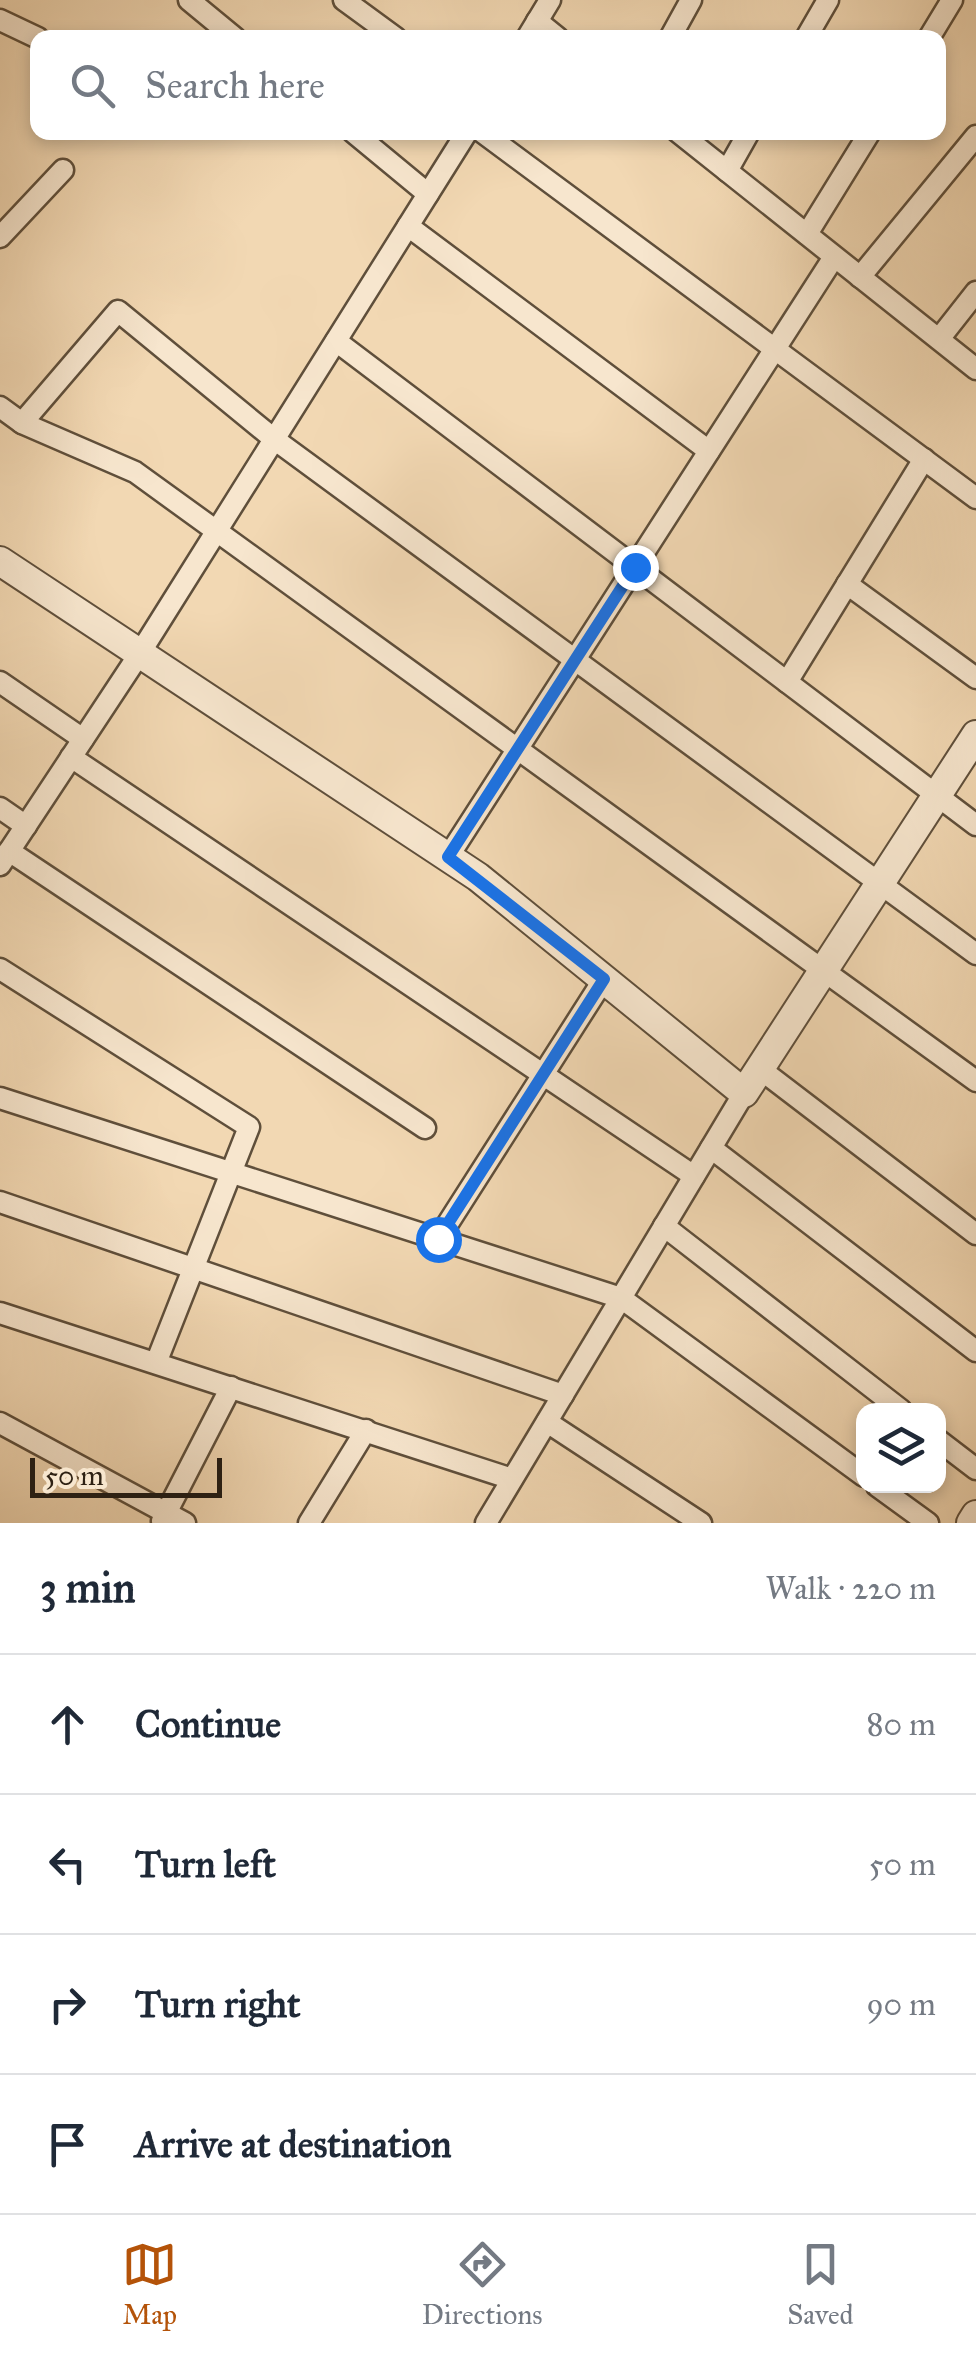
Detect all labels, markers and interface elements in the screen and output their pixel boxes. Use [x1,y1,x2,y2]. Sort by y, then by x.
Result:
search box [30,30,946,140]
icon: search [65,58,120,113]
text: Search here [145,62,325,108]
route end [613,545,659,591]
route start [416,1217,462,1263]
map controls [856,1403,946,1493]
button: layers [856,1403,946,1493]
scale bar [30,1453,222,1498]
text: 50 m [45,1458,104,1493]
text: 3 min [40,1562,135,1614]
text: Walk · 220 m [766,1569,936,1608]
icon: ahead [40,1697,95,1752]
text: Continue [135,1701,281,1747]
text: 80 m [867,1705,936,1744]
icon: left [40,1837,95,1892]
text: Turn left [135,1841,276,1887]
text: 50 m [869,1845,936,1884]
icon: right [40,1977,95,2032]
text: Turn right [135,1981,301,2027]
text: 90 m [866,1985,936,2024]
icon: arrive [40,2117,95,2172]
text: Arrive at destination [135,2121,452,2167]
tab: Map [122,2237,177,2332]
tab: Directions [422,2237,543,2332]
tab: Saved [787,2237,854,2332]

